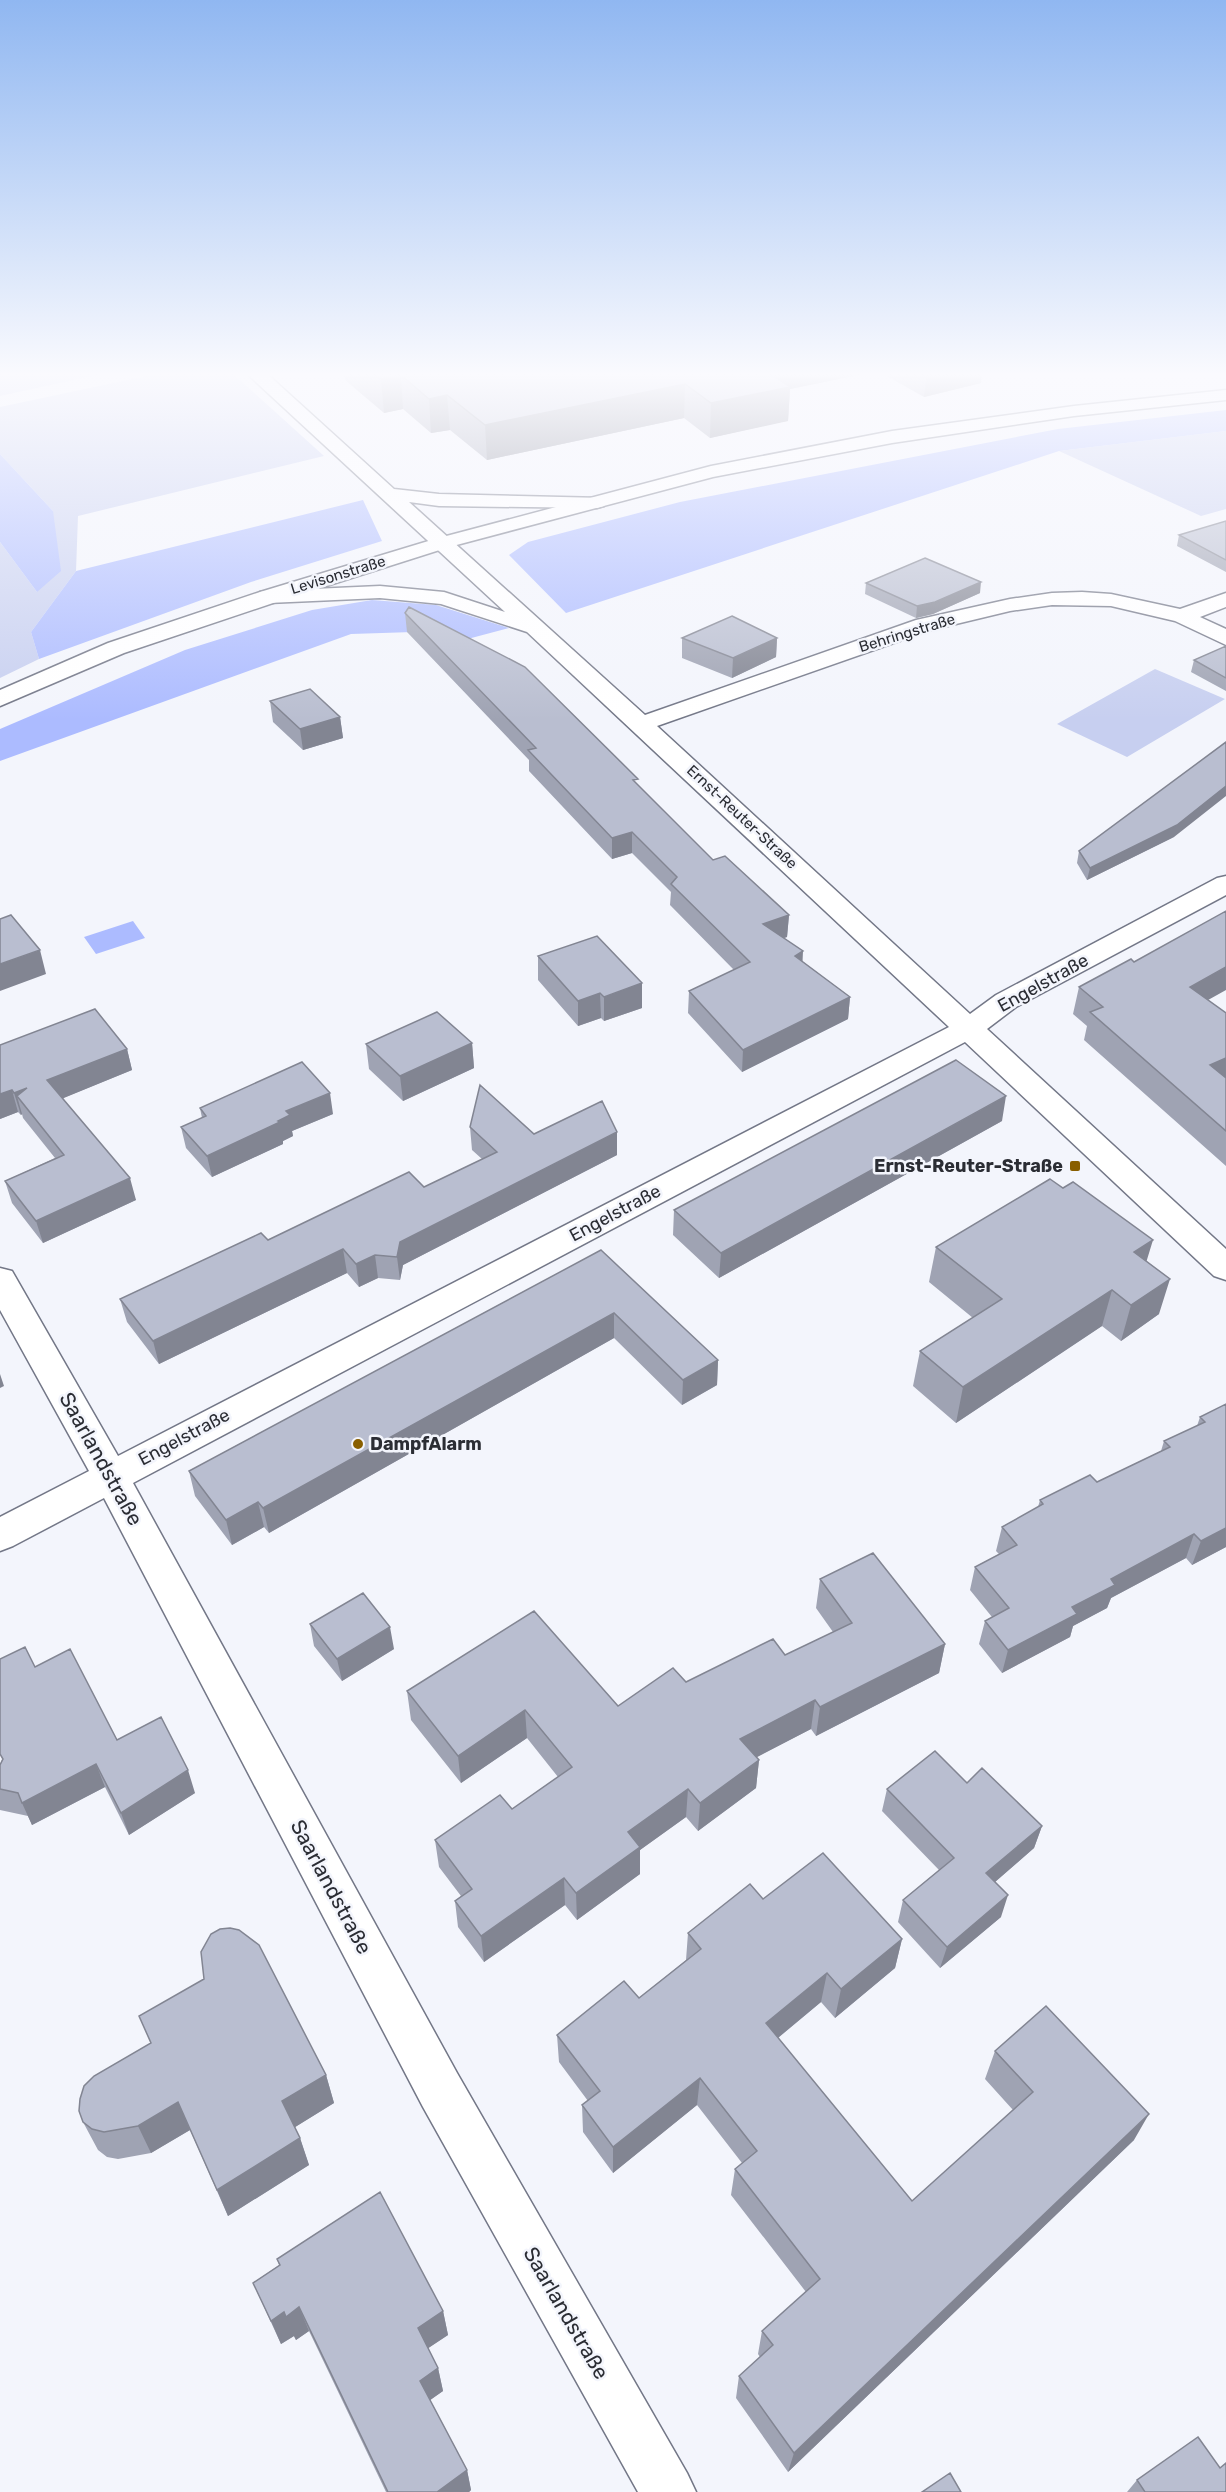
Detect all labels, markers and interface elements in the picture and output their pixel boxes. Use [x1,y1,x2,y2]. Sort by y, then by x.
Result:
street label: Levisonstraße [288,552,388,598]
street label: Behringstraße [857,610,957,656]
street label: Ernst-Reuter-Straße [683,761,801,873]
street label: Engelstraße [994,949,1092,1017]
place label: Ernst-Reuter-Straße [874,1155,1063,1177]
marker: Ernst-Reuter-Straße [1068,1159,1082,1173]
street label: Engelstraße [565,1180,665,1246]
street label: Saarlandstraße [54,1388,148,1530]
street label: Engelstraße [134,1404,234,1470]
place label: DampfAlarm [370,1433,482,1455]
marker: DampfAlarm [351,1437,365,1451]
street label: Saarlandstraße [286,1815,377,1958]
street label: Saarlandstraße [518,2242,614,2383]

